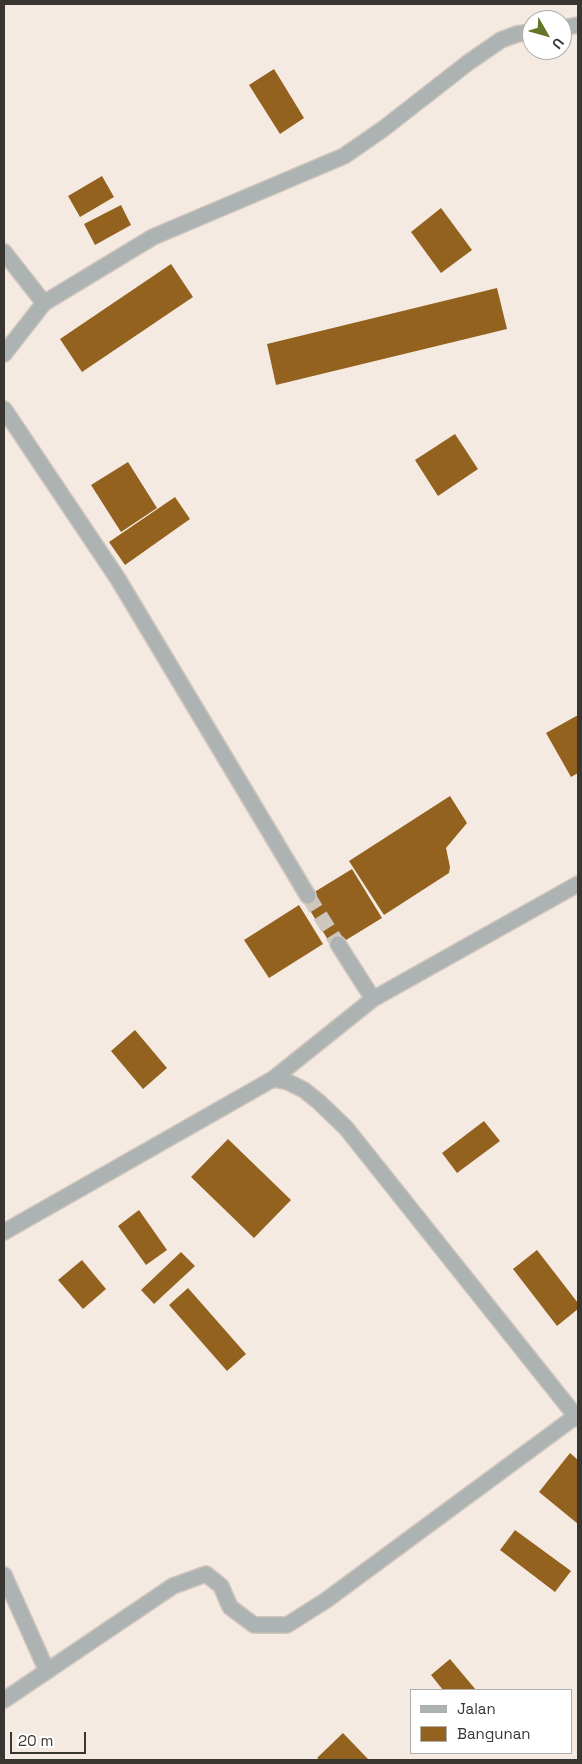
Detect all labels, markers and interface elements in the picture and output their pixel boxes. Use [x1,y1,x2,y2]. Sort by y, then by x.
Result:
north arrow [522,10,572,60]
text: U [548,34,568,53]
legend [410,1689,572,1754]
text: Jalan [457,1699,496,1718]
scale bar [12,1722,89,1754]
text: Bangunan [457,1724,531,1743]
text: 20 m [18,1731,53,1750]

